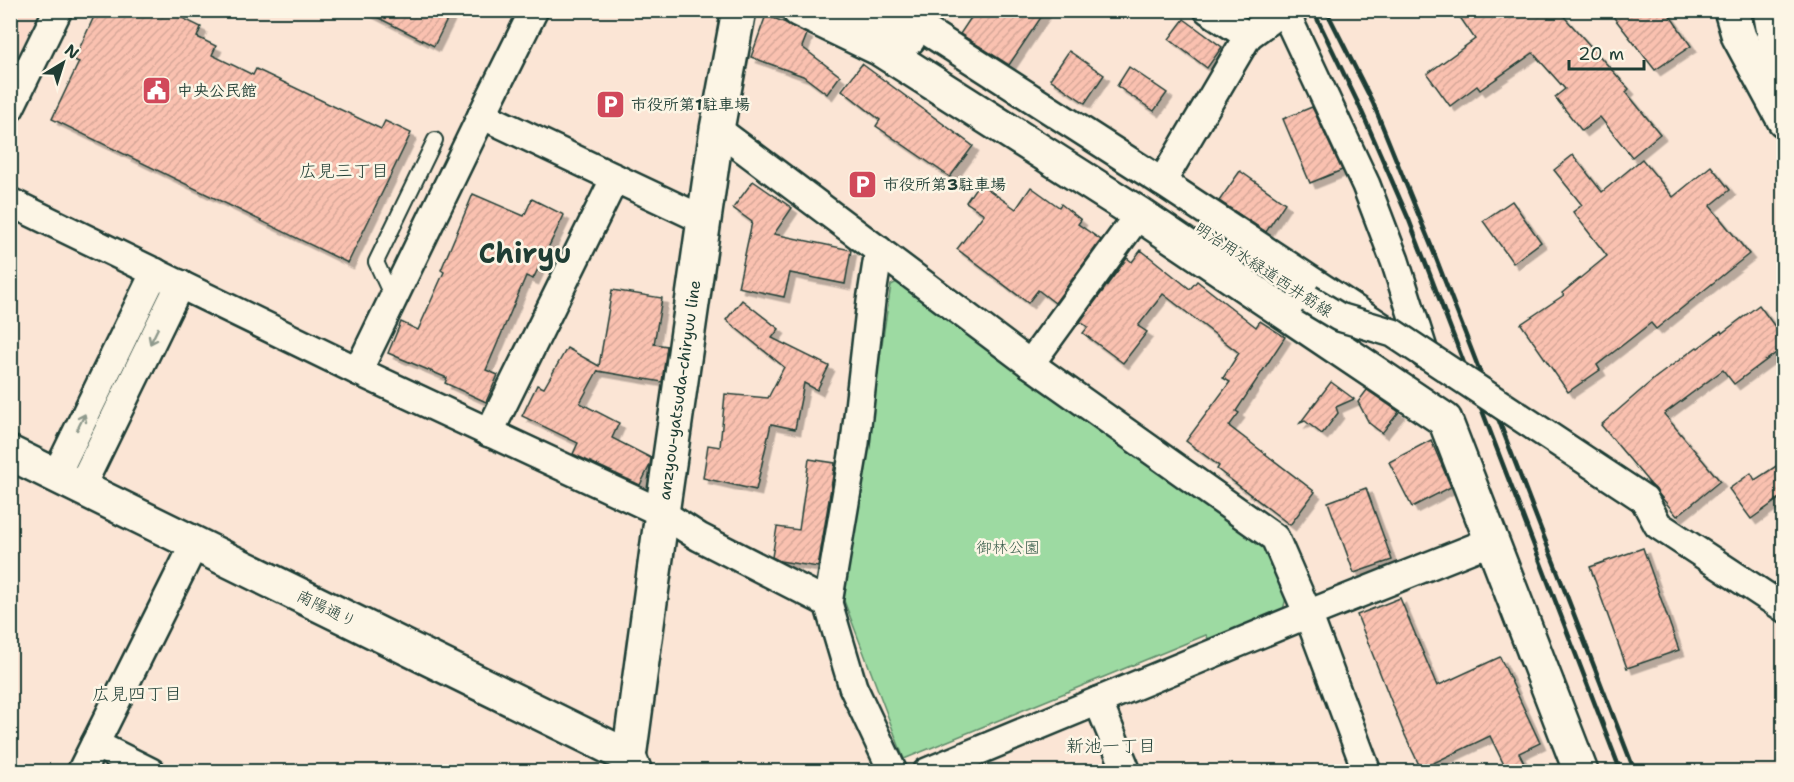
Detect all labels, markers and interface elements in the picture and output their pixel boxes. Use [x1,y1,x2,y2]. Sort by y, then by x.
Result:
north arrow [33,33,93,93]
scale bar [1569,33,1644,71]
text: N [60,39,83,64]
text: 20 m [1578,42,1624,66]
public building icon: 中央公民館 [140,74,172,106]
place label: 中央公民館 [177,80,257,101]
parking icon: 市役所第1駐車場 [594,88,626,120]
place label: 市役所第1駐車場 [631,94,750,115]
district label: 広見三丁目 [299,159,389,183]
parking icon: 市役所第3駐車場 [846,168,878,200]
place label: 市役所第3駐車場 [883,174,1006,195]
street label: 明治用水緑道西井筋線 [1191,217,1337,322]
district label: Chiryu [478,234,572,272]
street label: anzyou-yatsuda-chiryuu line [654,279,705,501]
one-way arrow [148,327,160,345]
one-way arrow [76,414,88,432]
park label: 御林公園 [976,537,1040,558]
street label: 南陽通り [293,585,360,632]
district label: 広見四丁目 [92,682,182,706]
district label: 新池一丁目 [1066,734,1156,758]

